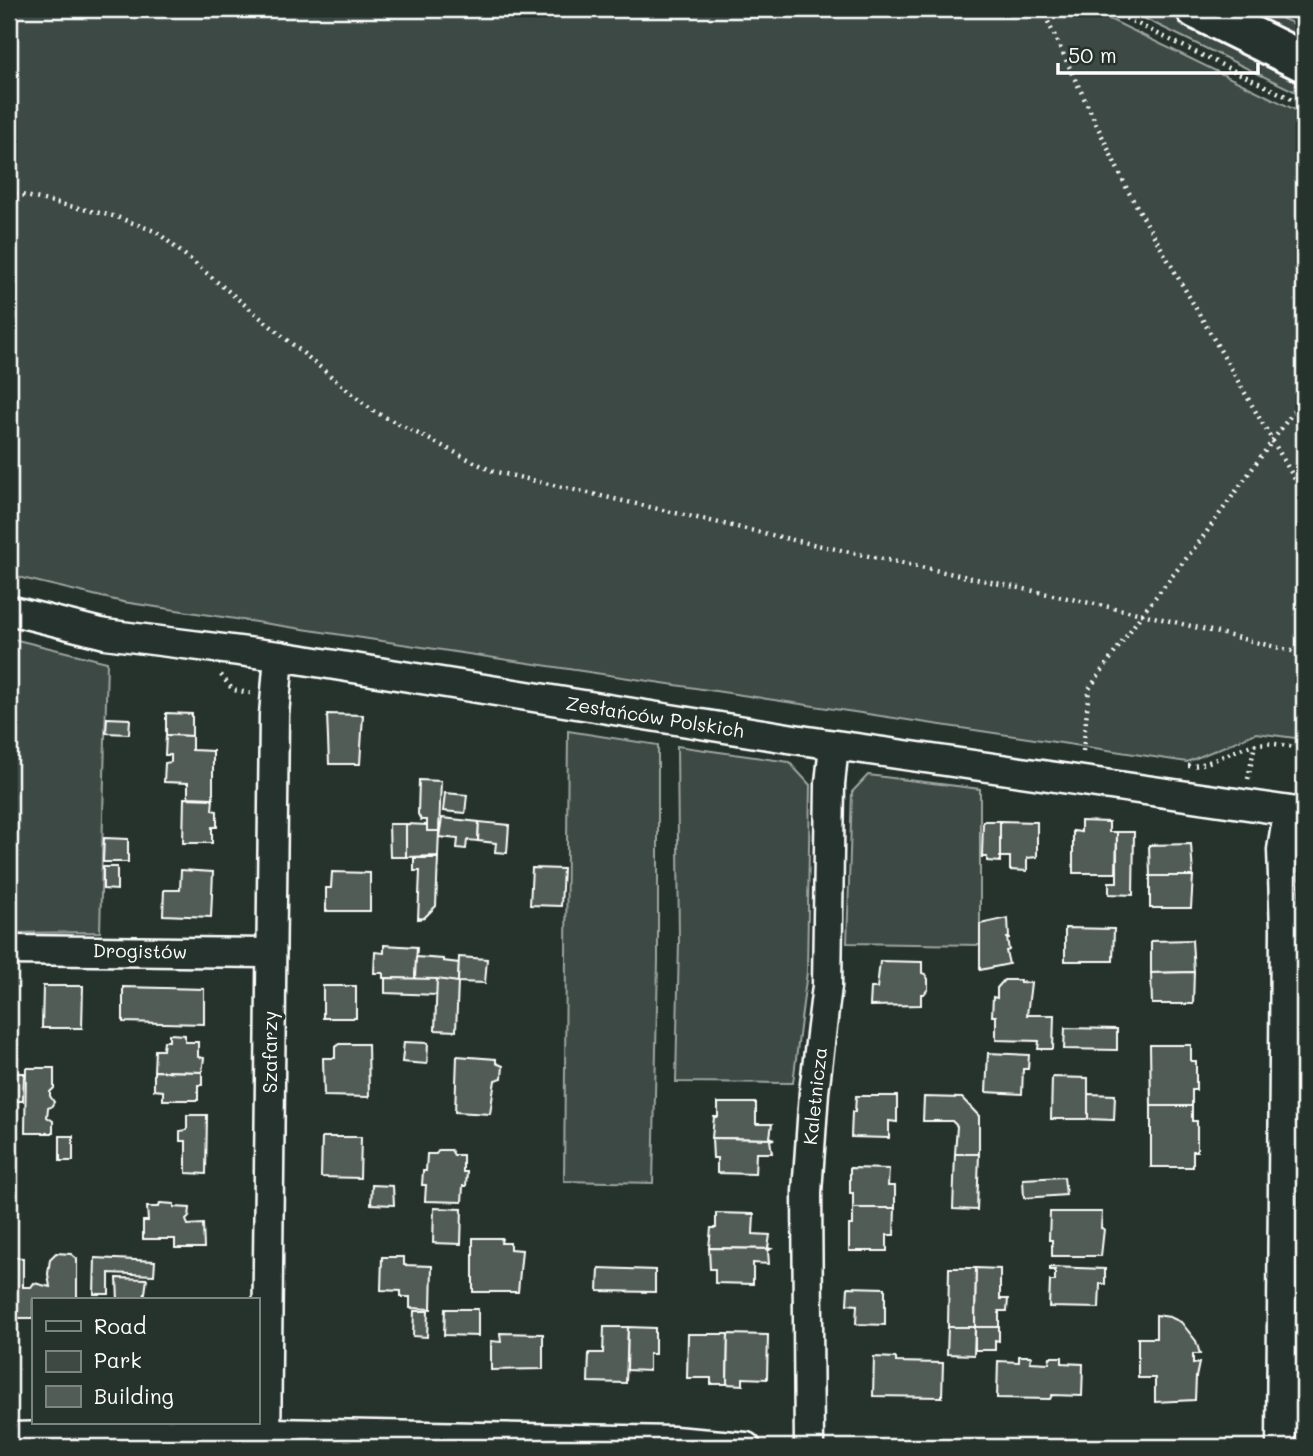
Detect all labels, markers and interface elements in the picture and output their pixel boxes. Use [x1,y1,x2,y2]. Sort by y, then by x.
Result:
scale bar [1058,32,1257,76]
text: 50 m [1068,41,1117,68]
street label: Zesłańców Polskich [564,690,746,743]
street label: Drogistów [93,937,187,964]
street label: Szafarzy [257,1011,282,1093]
street label: Kaletnicza [797,1046,832,1146]
legend [32,1298,259,1424]
text: Road [94,1312,146,1339]
text: Park [94,1346,142,1373]
text: Building [94,1382,174,1409]

